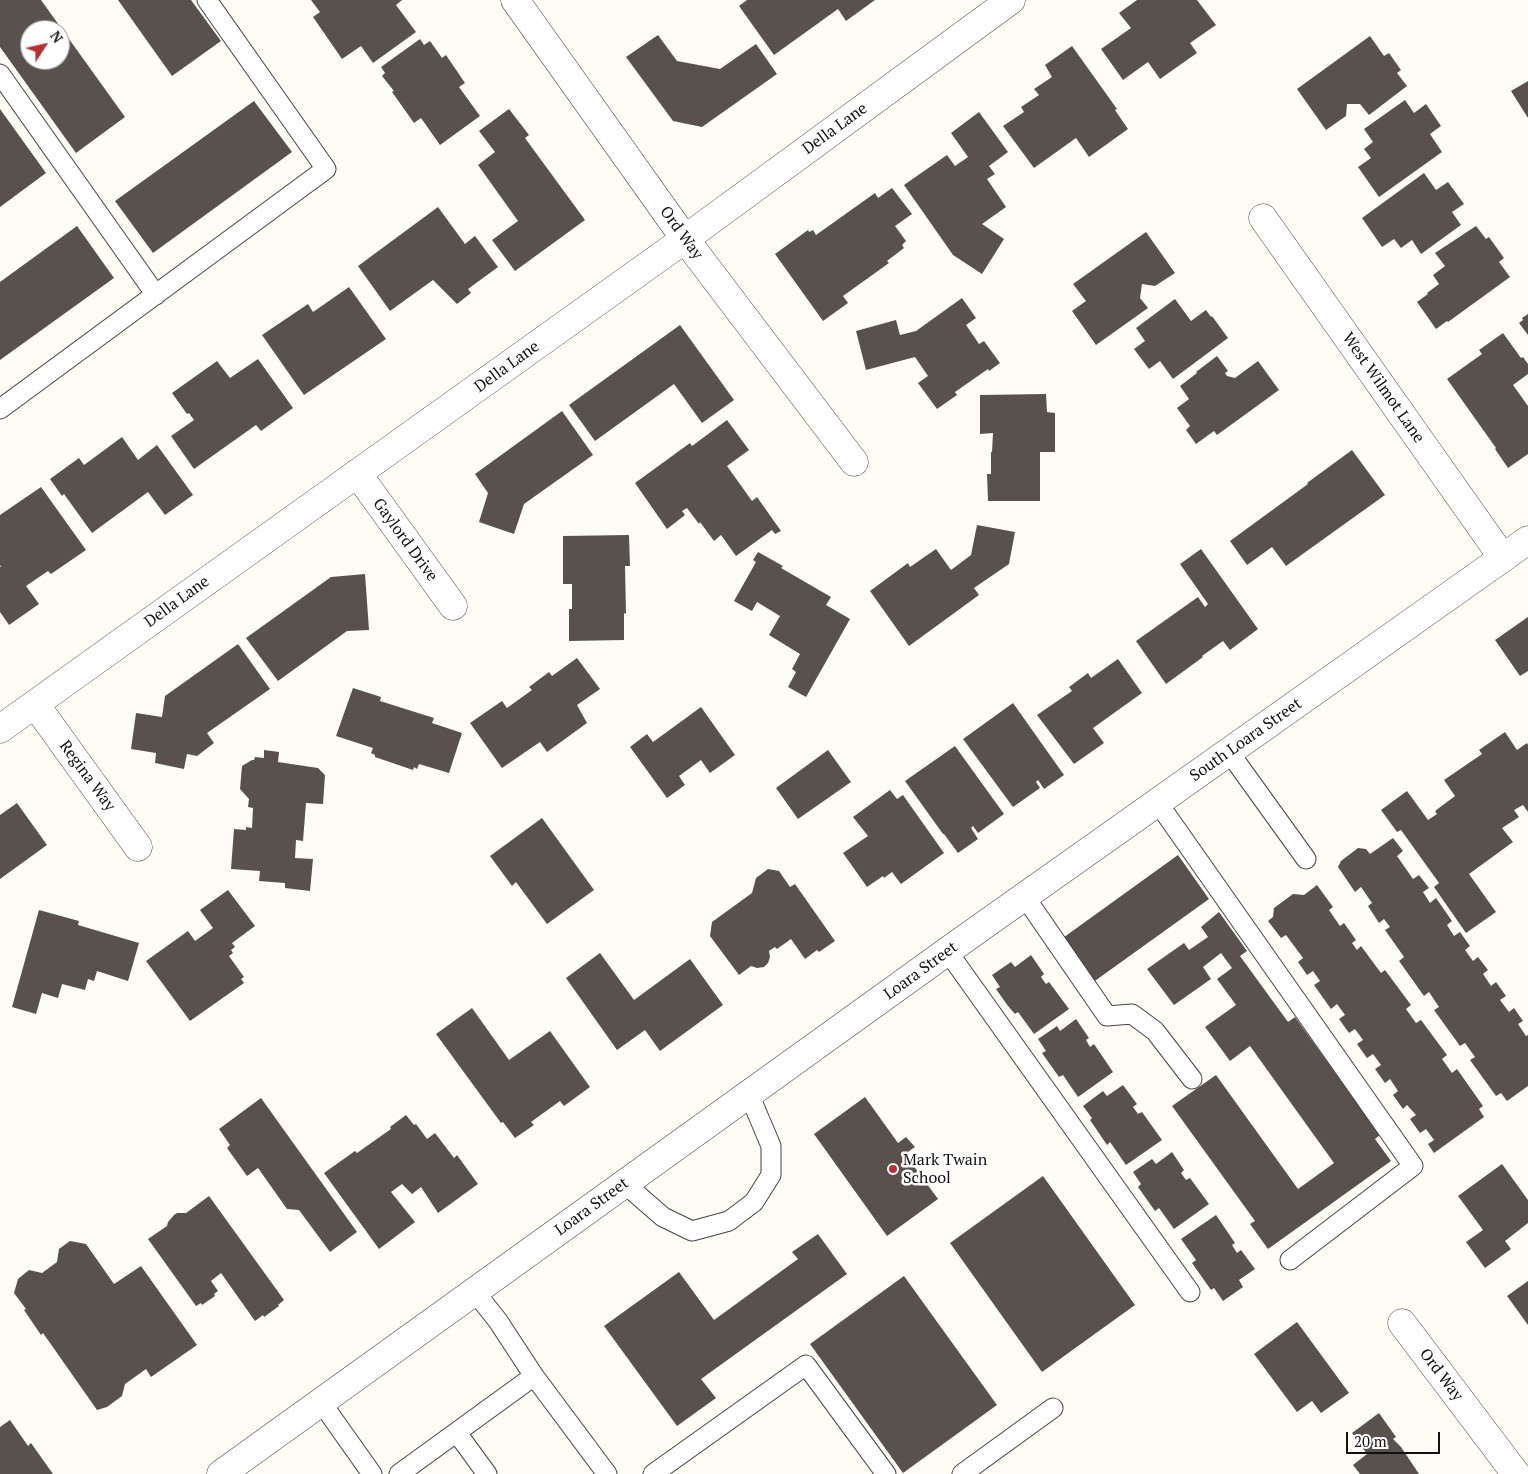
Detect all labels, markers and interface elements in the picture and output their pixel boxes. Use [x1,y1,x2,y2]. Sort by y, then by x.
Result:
north arrow [20,20,70,70]
text: N [46,27,68,46]
street label: Della Lane [799,99,871,159]
street label: Ord Way [655,203,707,263]
street label: West Wilmot Lane [1338,329,1428,447]
street label: Della Lane [471,337,543,397]
street label: Gaylord Drive [368,495,442,585]
street label: Della Lane [141,572,213,632]
street label: South Loara Street [1186,694,1306,786]
street label: Regina Way [55,737,119,815]
street label: Loara Street [880,938,962,1004]
place label: Mark Twain School [903,1150,987,1188]
marker: Mark Twain School [887,1163,899,1175]
street label: Loara Street [551,1174,633,1240]
street label: Ord Way [1415,1345,1467,1405]
scale bar [1348,1422,1442,1454]
text: 20 m [1354,1431,1387,1451]

